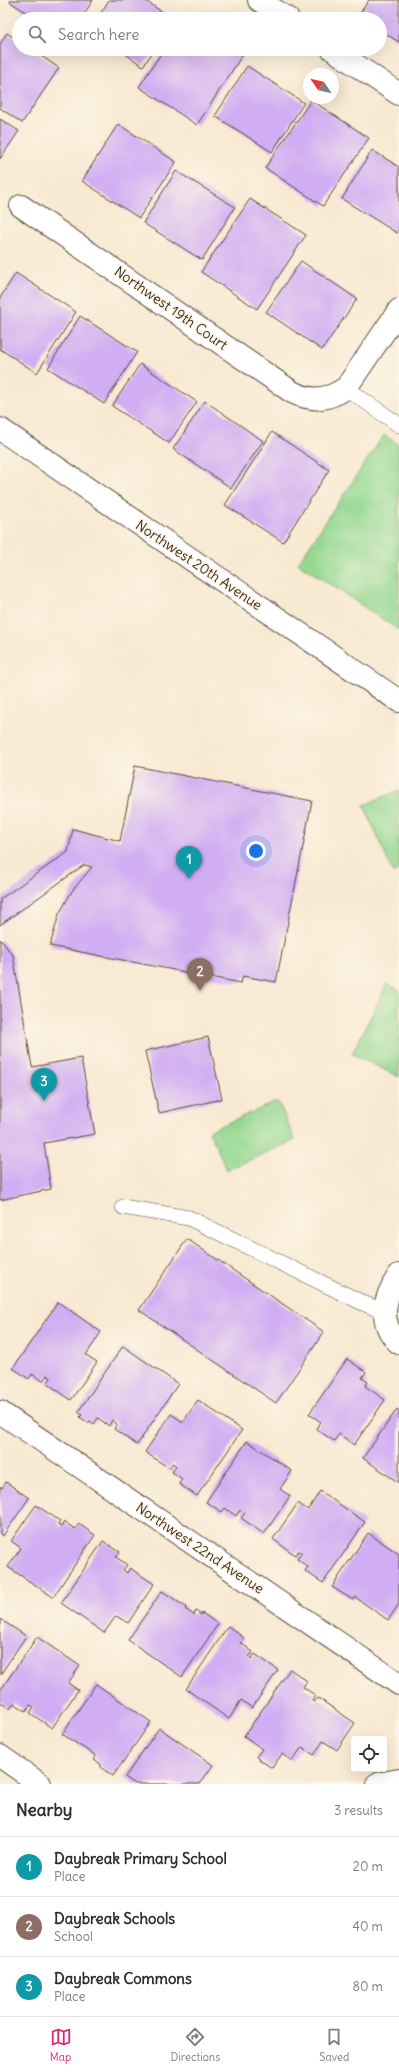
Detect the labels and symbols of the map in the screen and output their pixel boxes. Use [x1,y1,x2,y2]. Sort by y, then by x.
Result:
north arrow [303,68,339,104]
street label: Northwest 19th Court [111,262,231,354]
street label: Northwest 20th Avenue [132,516,266,614]
your location [246,841,266,861]
pin: 1 [176,846,202,879]
pin: 2 [187,958,213,991]
pin: 3 [31,1068,57,1101]
street label: Northwest 22nd Avenue [132,1498,268,1598]

